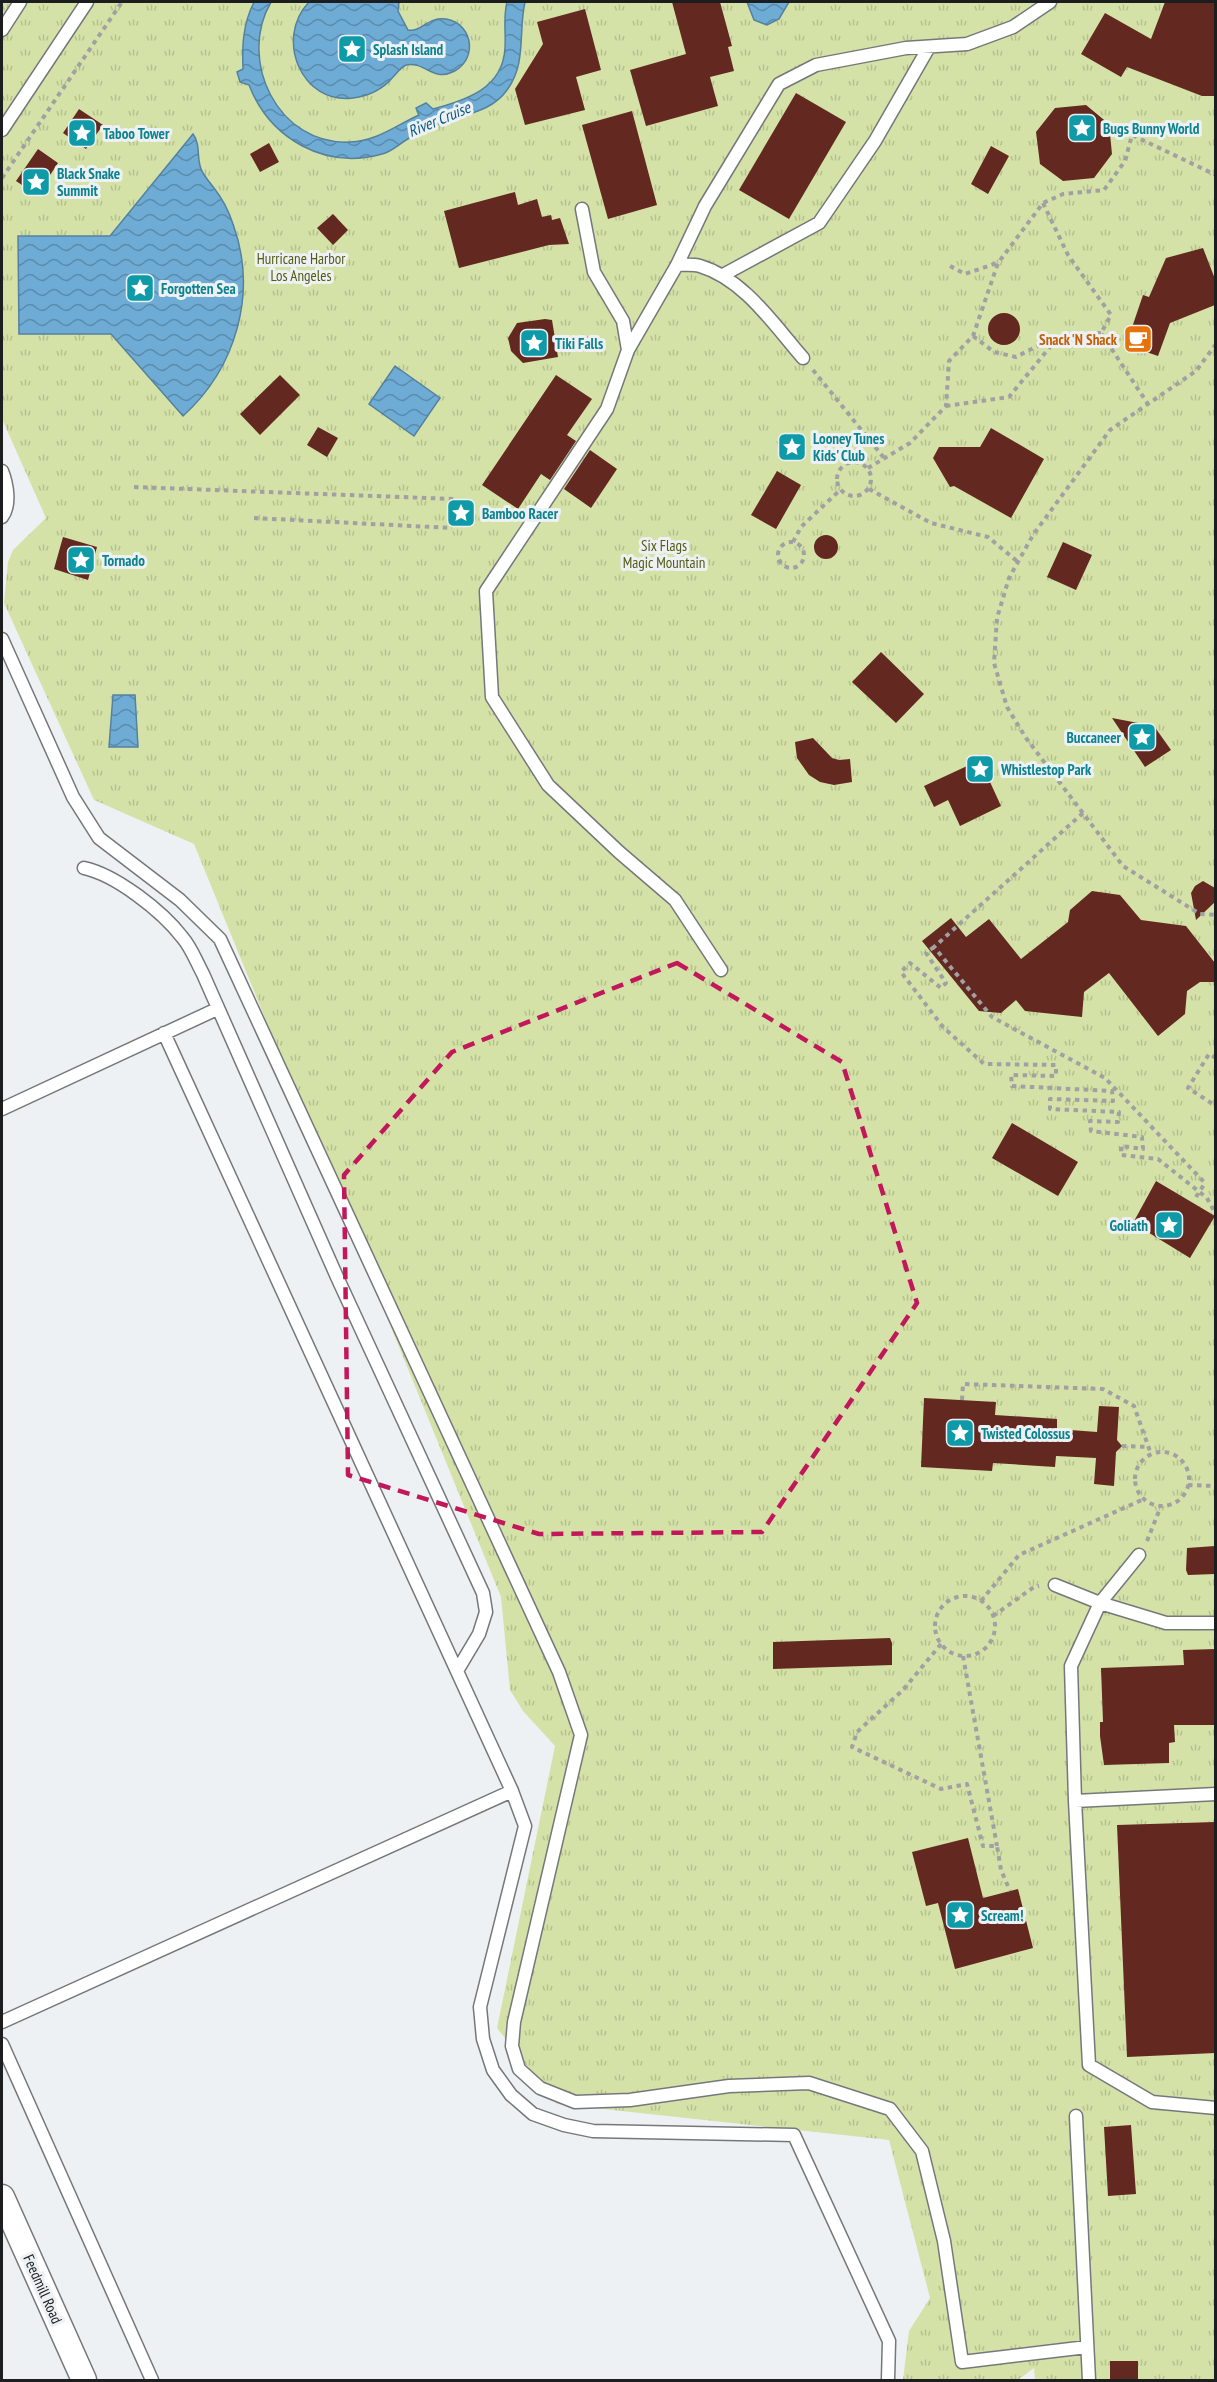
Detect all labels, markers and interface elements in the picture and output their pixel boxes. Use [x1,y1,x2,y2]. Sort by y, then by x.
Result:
place icon: Splash Island [336,33,368,65]
place label: Splash Island [373,40,444,59]
water label: River Cruise [405,96,474,141]
place icon: Bugs Bunny World [1066,112,1098,144]
place icon: Taboo Tower [66,117,98,149]
place label: Bugs Bunny World [1103,119,1200,138]
place label: Taboo Tower [103,124,170,143]
place label: Black Snake Summit [57,164,120,200]
place icon: Black Snake Summit [20,166,52,198]
park label: Hurricane Harbor Los Angeles [257,249,346,285]
place icon: Forgotten Sea [124,272,156,304]
place label: Forgotten Sea [161,279,236,298]
cafe icon: Snack 'N Shack [1122,323,1154,355]
place icon: Tiki Falls [518,327,550,359]
place label: Snack 'N Shack [1039,330,1118,349]
place label: Tiki Falls [555,334,603,353]
place label: Looney Tunes Kids' Club [813,429,884,465]
place icon: Looney Tunes Kids' Club [776,431,808,463]
place icon: Bamboo Racer [445,497,477,529]
place label: Bamboo Racer [482,504,559,523]
park label: Six Flags Magic Mountain [623,536,705,572]
place icon: Tornado [65,544,97,576]
place label: Tornado [102,551,145,570]
place icon: Buccaneer [1126,721,1158,753]
place label: Buccaneer [1066,728,1122,747]
place icon: Whistlestop Park [964,753,996,785]
place label: Whistlestop Park [1000,760,1092,779]
place icon: Goliath [1153,1209,1185,1241]
place label: Goliath [1109,1216,1148,1235]
place icon: Twisted Colossus [944,1417,976,1449]
place label: Twisted Colossus [981,1424,1070,1443]
place icon: Scream! [944,1899,976,1931]
place label: Scream! [981,1906,1024,1925]
street label: Feedmill Road [19,2251,67,2327]

